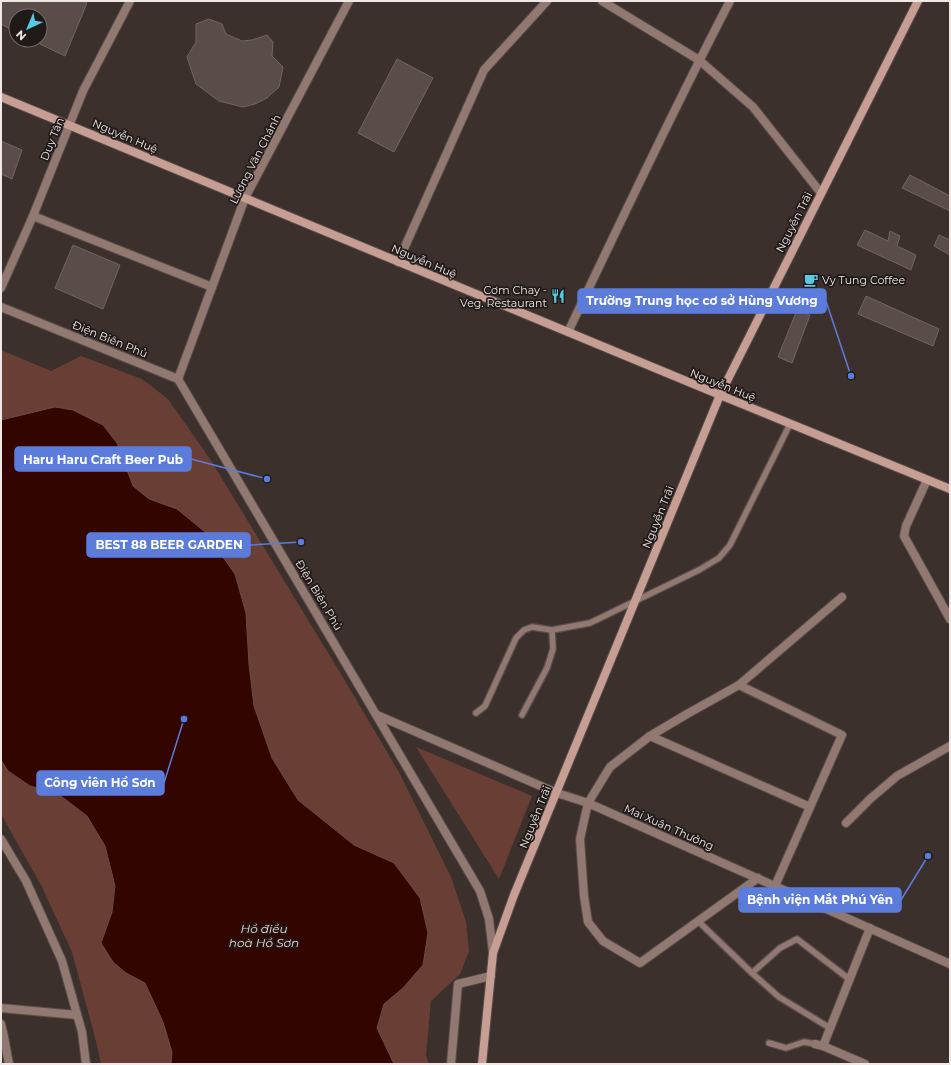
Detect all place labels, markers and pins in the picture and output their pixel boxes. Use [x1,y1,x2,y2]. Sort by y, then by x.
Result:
cafe icon: Vy Tung Coffee [803,272,819,288]
place label: Vy Tung Coffee [822,273,905,287]
place label: Cơm Chay - Veg. Restaurant [460,283,548,310]
restaurant icon: Cơm Chay - Veg. Restaurant [550,288,566,304]
callout: Trường Trung học cơ sở Hùng Vương [578,289,826,313]
callout: Haru Haru Craft Beer Pub [15,447,191,471]
callout: BEST 88 BEER GARDEN [87,533,250,557]
callout: Công viên Hồ Sơn [37,771,164,795]
callout: Bệnh viện Mắt Phú Yên [739,888,901,912]

